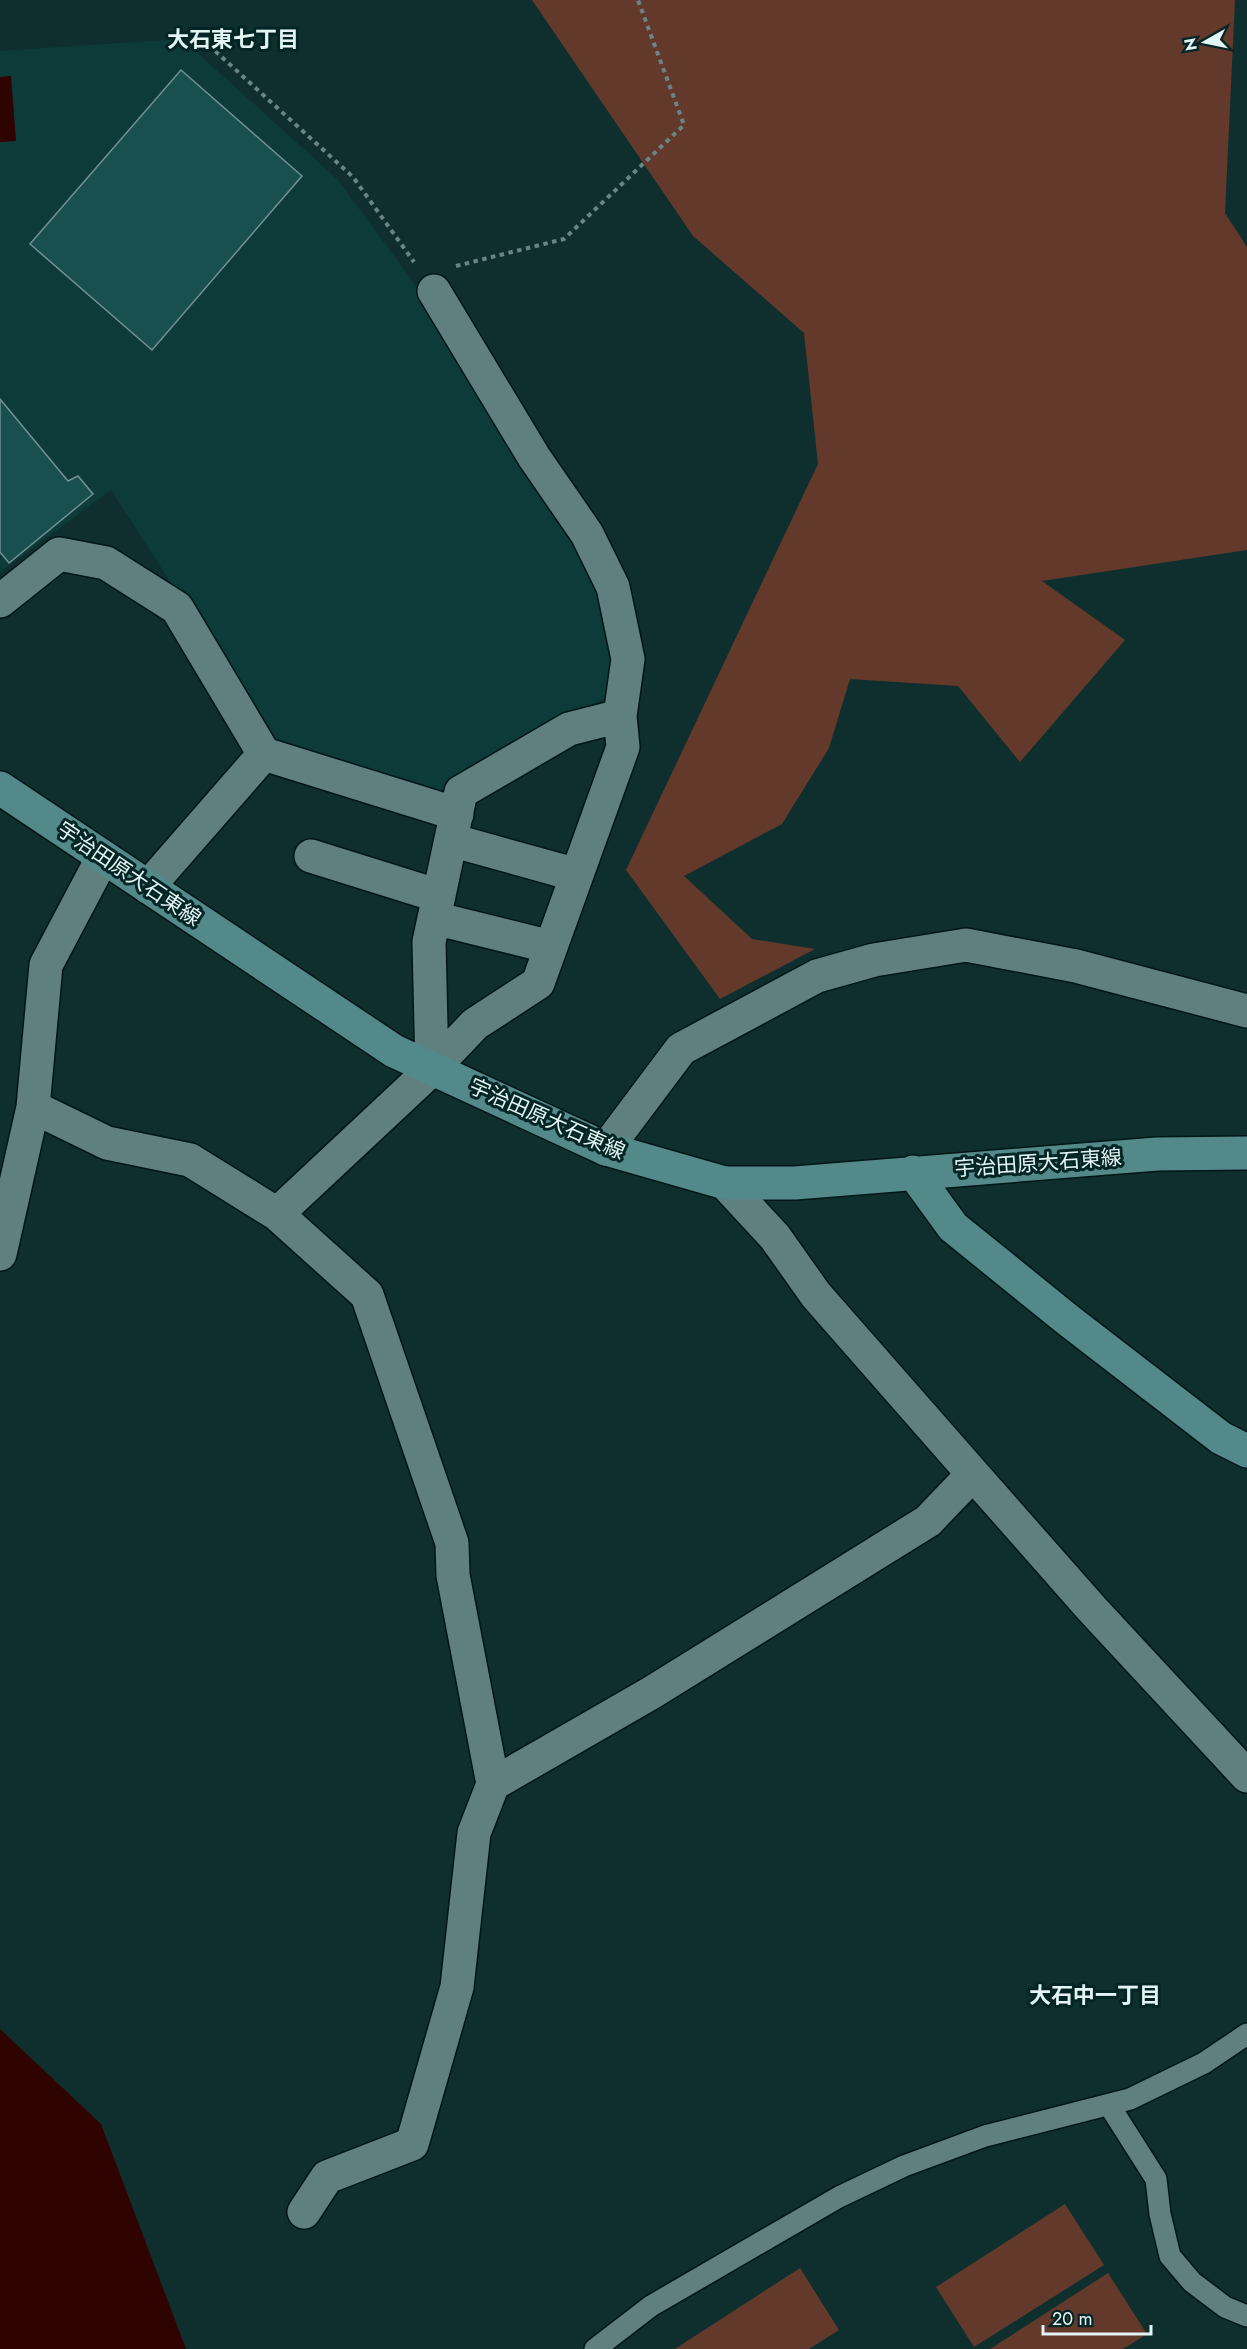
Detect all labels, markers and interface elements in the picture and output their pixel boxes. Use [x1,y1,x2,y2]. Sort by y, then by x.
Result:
north arrow [1175,12,1235,72]
district label: 大石東七丁目 [167,23,299,55]
text: N [1178,36,1203,52]
street label: 宇治田原大石東線 [51,815,207,933]
street label: 宇治田原大石東線 [464,1071,630,1167]
street label: 宇治田原大石東線 [953,1142,1123,1184]
district label: 大石中一丁目 [1029,1979,1161,2011]
scale bar [1043,2298,1151,2336]
text: 20 m [1052,2306,1092,2332]

